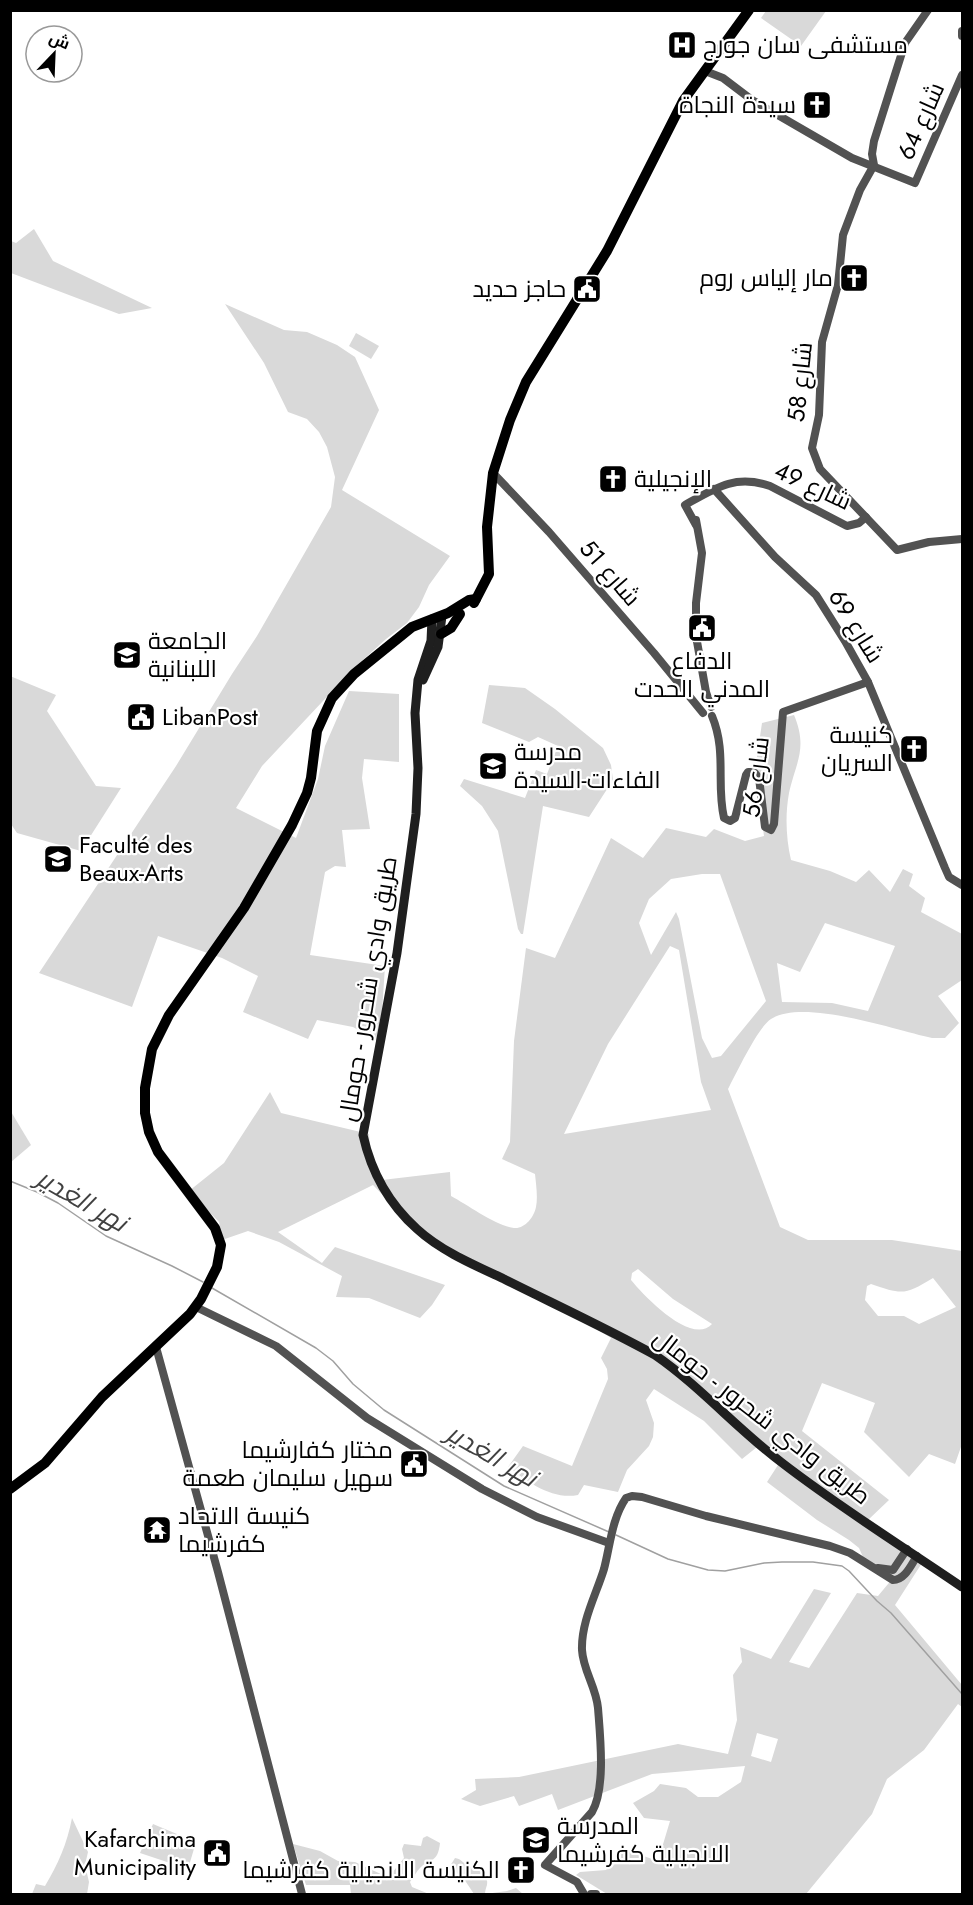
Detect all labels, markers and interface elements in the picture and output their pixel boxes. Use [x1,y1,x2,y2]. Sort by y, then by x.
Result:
north arrow [24,24,84,84]
text: ش [46,26,74,55]
place label: مستشفى سان جورج [703,27,908,62]
hospital icon: مستشفى سان جورج [666,29,698,61]
street label: شارع 64 [888,76,953,165]
place label: سيدة النجاة [679,87,796,122]
church icon: سيدة النجاة [801,89,833,121]
place label: مار إلياس روم [699,260,833,295]
church icon: مار إلياس روم [838,262,870,294]
place label: حاجز حديد [472,271,566,306]
public building icon: حاجز حديد [571,273,603,305]
street label: شارع 58 [778,340,821,424]
street label: شارع 49 [769,452,858,519]
place label: الإنجيلية [634,461,712,496]
church icon: الإنجيلية [597,463,629,495]
street label: شارع 51 [572,532,649,614]
street label: شارع 69 [820,582,893,670]
public building icon: الدفاع المدني الحدت [686,612,718,644]
place label: الجامعة اللبنانية [148,623,227,686]
school or university icon: الجامعة اللبنانية [111,639,143,671]
place label: الدفاع المدني الحدت [634,643,770,708]
place label: LibanPost [162,699,258,734]
public building icon: LibanPost [125,701,157,733]
place label: كنيسة السريان [821,717,893,780]
church icon: كنيسة السريان [898,733,930,765]
place label: مدرسة الفاءات-السيدة [514,734,661,797]
street label: شارع 56 [733,735,778,819]
school or university icon: مدرسة الفاءات-السيدة [477,750,509,782]
place label: Faculté des Beaux-Arts [79,827,192,890]
school or university icon: Faculté des Beaux-Arts [42,843,74,875]
street label: طريق وادي شحرور - حومال [329,854,407,1124]
water label: نهر الغدير [27,1157,137,1243]
street label: طريق وادي شحرور - حومال [645,1320,879,1514]
water label: نهر الغدير [437,1412,547,1498]
place label: مختار كفارشيما سهيل سليمان طعمة [182,1432,393,1495]
public building icon: مختار كفارشيما سهيل سليمان طعمة [398,1448,430,1480]
place label: كنيسة الاتحاد كفرشيما [178,1498,310,1561]
temple icon: كنيسة الاتحاد كفرشيما [141,1514,173,1546]
place label: المدرسة الانجيلية كفرشيما [557,1808,730,1871]
place label: Kafarchima Municipality [74,1821,196,1884]
school or university icon: المدرسة الانجيلية كفرشيما [520,1824,552,1856]
public building icon: Kafarchima Municipality [201,1837,233,1869]
place label: الكنيسة الانجيلية كفرشيما [242,1852,500,1887]
church icon: الكنيسة الانجيلية كفرشيما [505,1854,537,1886]

